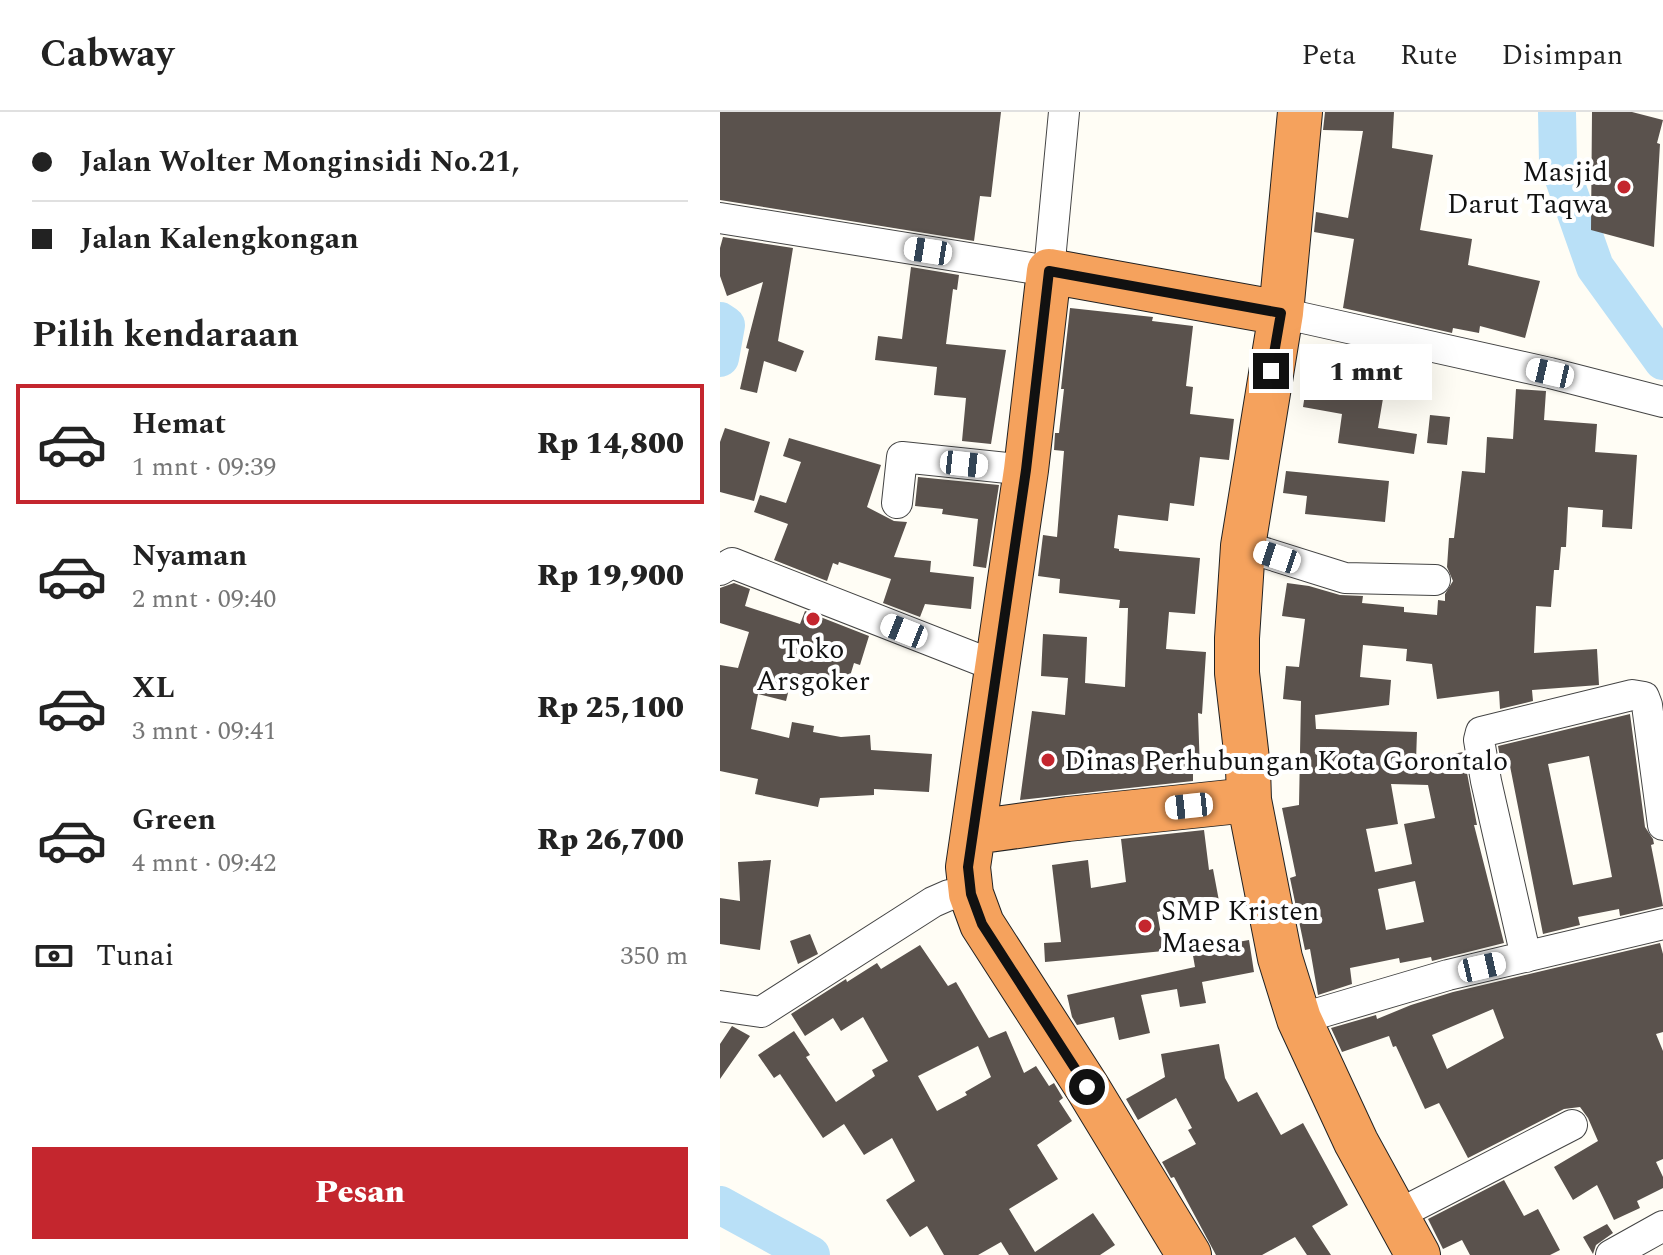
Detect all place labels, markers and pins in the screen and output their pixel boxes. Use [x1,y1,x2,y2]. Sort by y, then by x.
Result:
place label: Masjid Darut Taqwa [1447,151,1608,226]
marker: Masjid Darut Taqwa [1615,178,1633,196]
marker: Toko Arsgoker [804,610,822,628]
place label: Toko Arsgoker [756,628,870,703]
place label: Dinas Perhubungan Kota Gorontalo [1064,740,1508,783]
marker: Dinas Perhubungan Kota Gorontalo [1039,751,1057,769]
place label: SMP Kristen Maesa [1161,890,1319,965]
marker: SMP Kristen Maesa [1136,917,1154,935]

